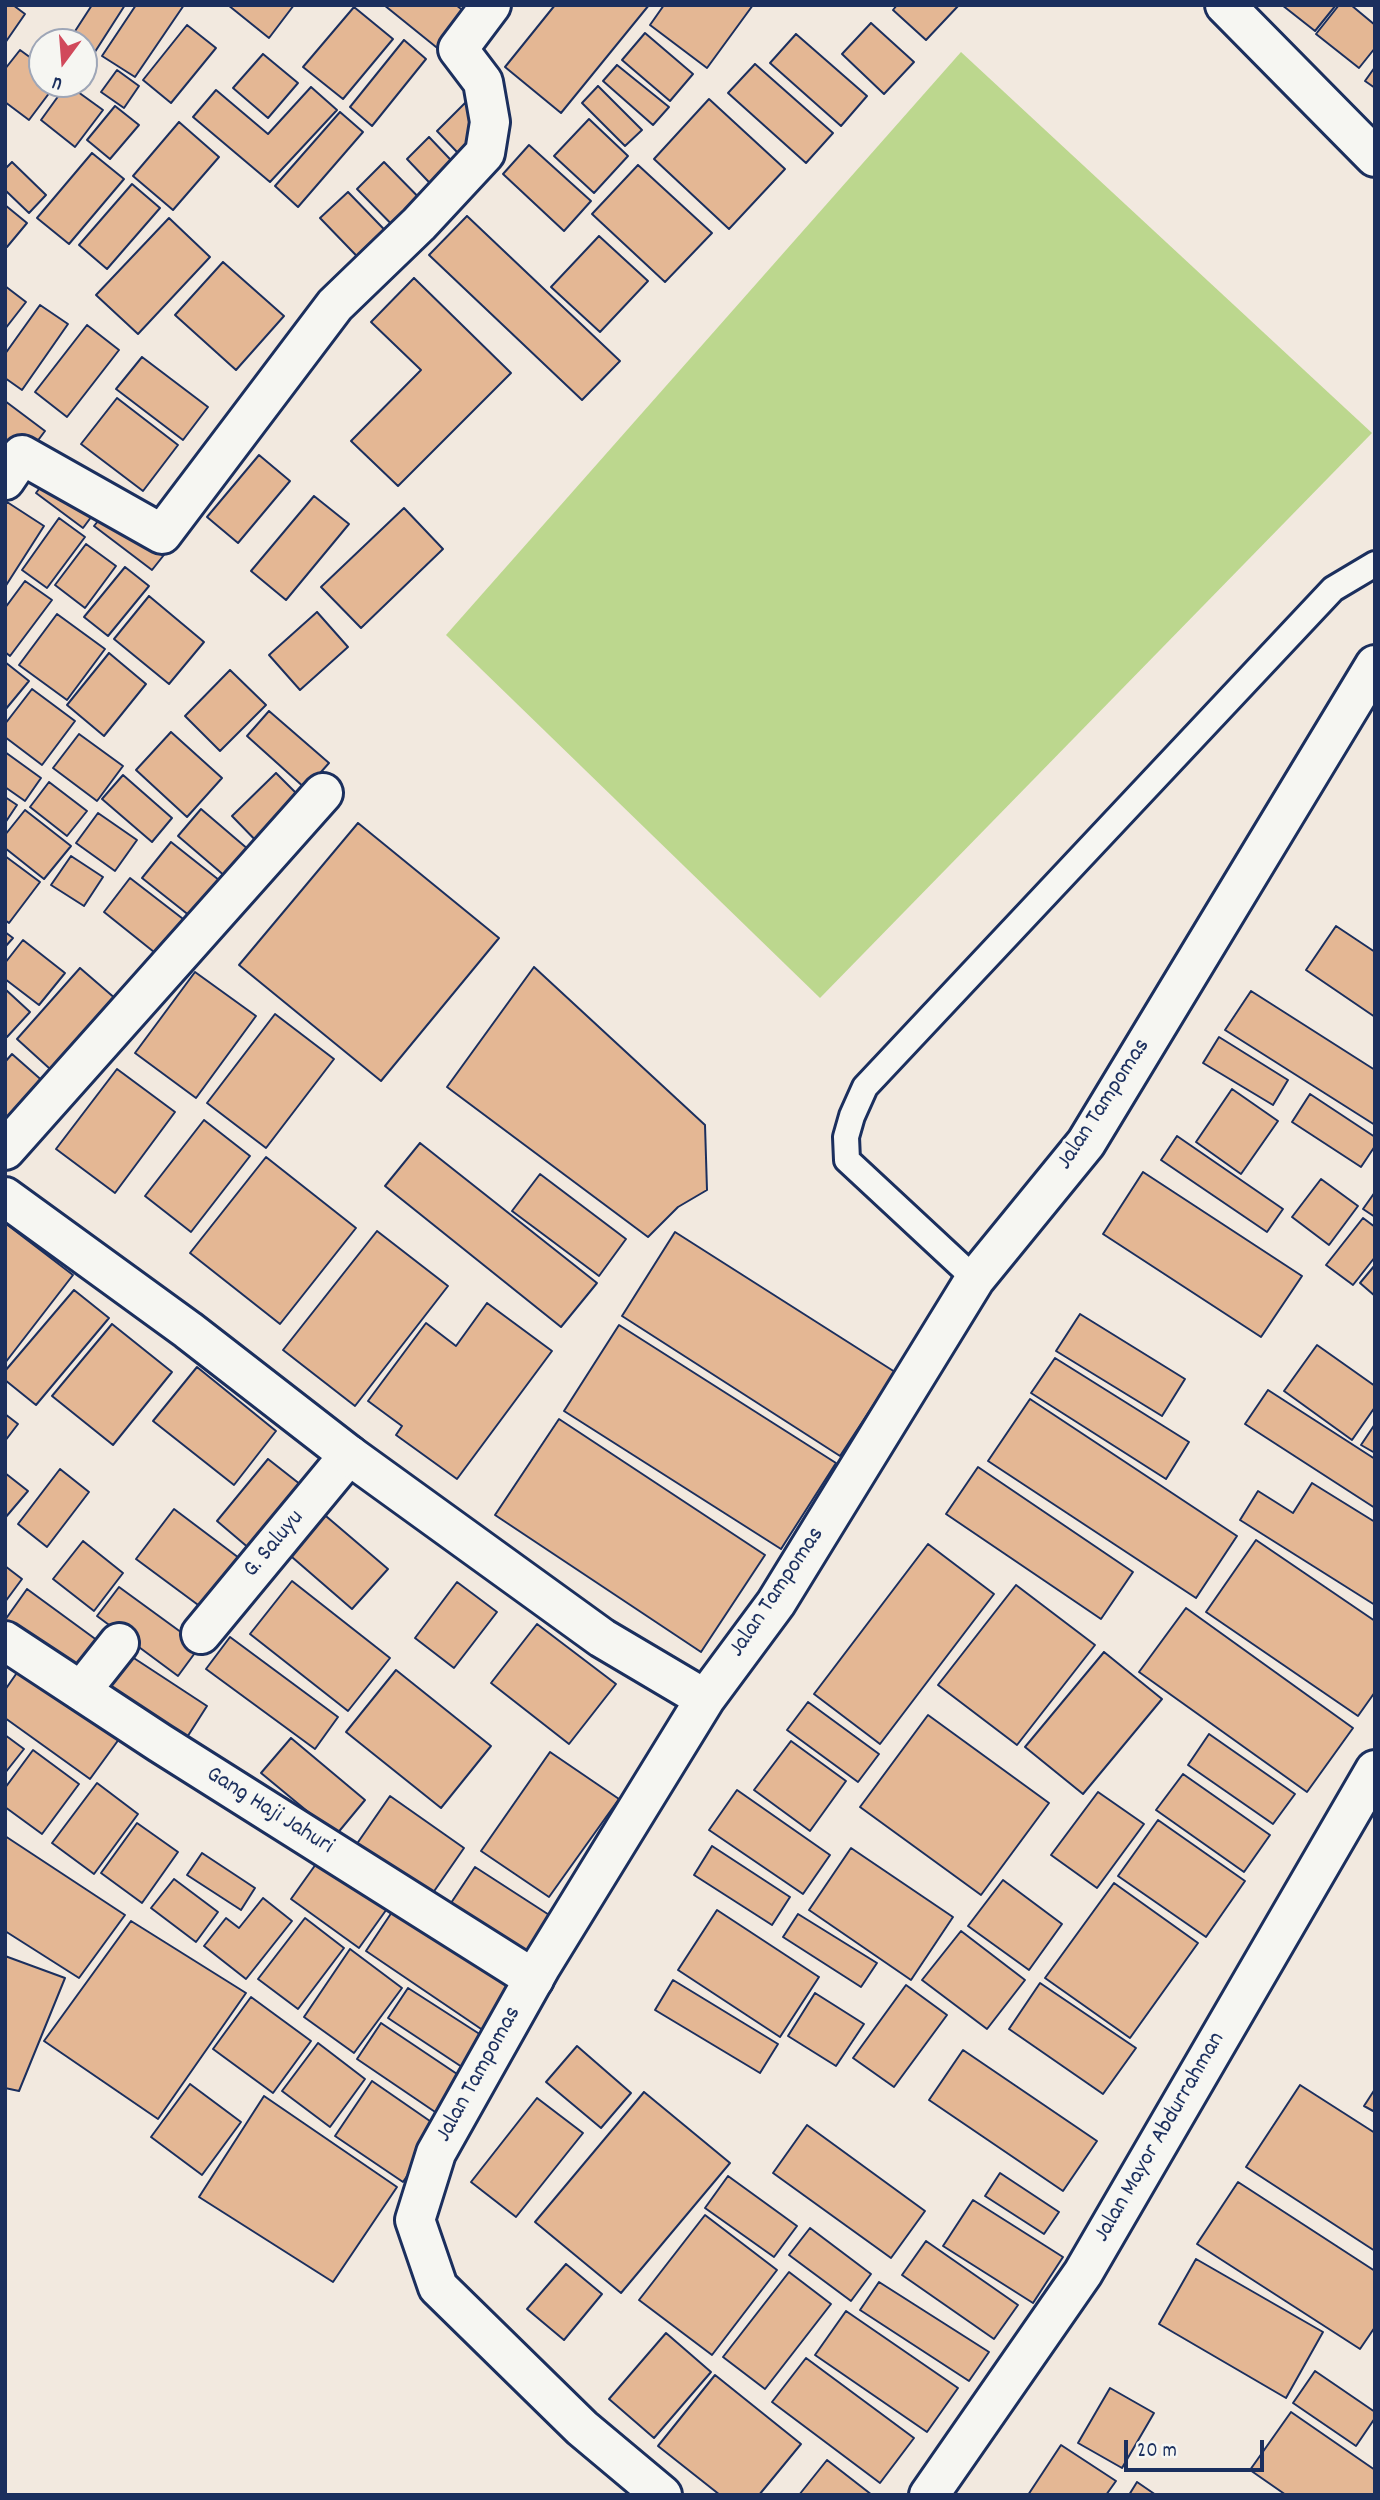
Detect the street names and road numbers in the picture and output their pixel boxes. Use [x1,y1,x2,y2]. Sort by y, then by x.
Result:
street label: Jalan Tampomas [1052,1034,1158,1176]
street label: G. Saluyu [238,1505,312,1585]
street label: Jalan Tampomas [724,1523,832,1663]
street label: Gang Haji Jahuri [200,1761,338,1863]
street label: Jalan Tampomas [431,2002,529,2148]
street label: Jalan Mayor Abdurrahman [1089,2028,1233,2248]

